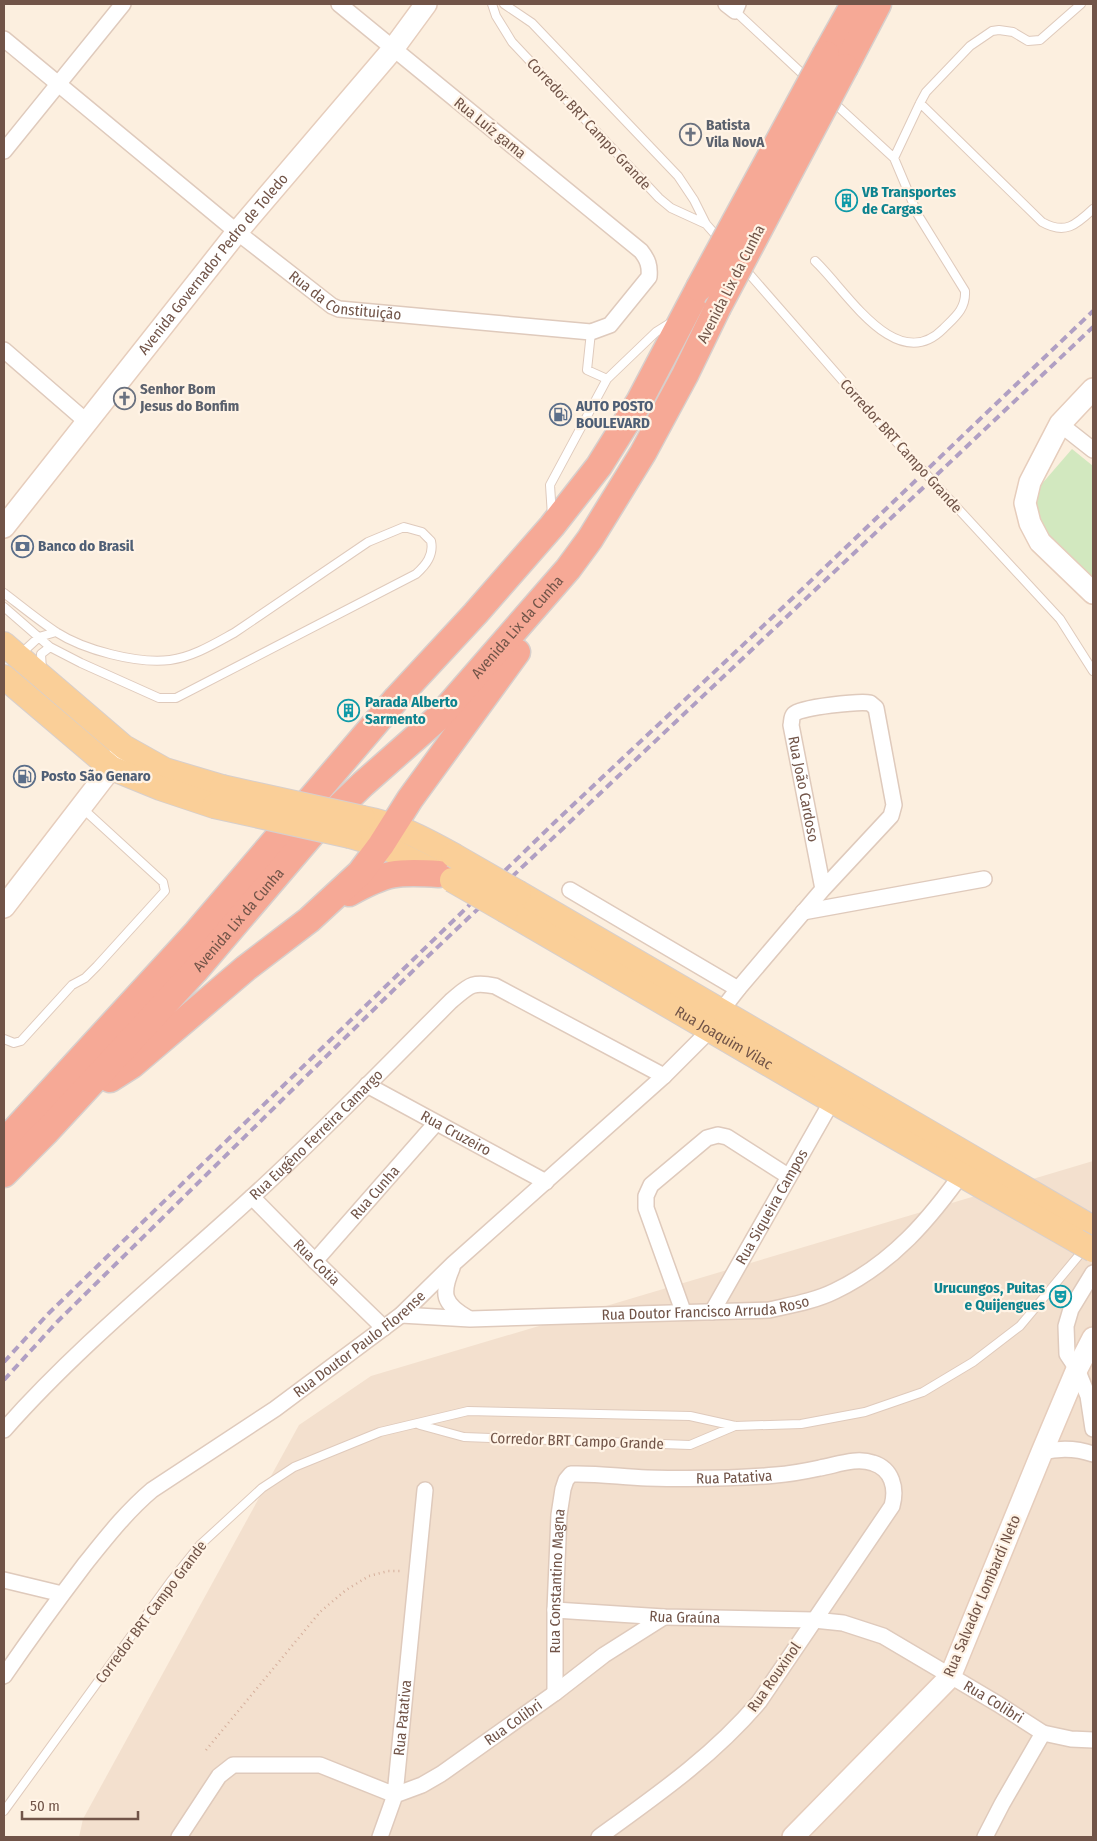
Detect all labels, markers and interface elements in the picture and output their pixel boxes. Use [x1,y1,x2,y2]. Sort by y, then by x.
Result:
street label: Corredor BRT Campo Grande [523,54,655,194]
street label: Rua Luíz gama [450,94,530,162]
place label: Batista Vila NovA [705,116,765,151]
church icon: Batista Vila NovA [678,122,702,146]
street label: Avenida Governador Pedro de Toledo [135,170,292,358]
place label: VB Transportes de Cargas [861,183,956,218]
building icon: VB Transportes de Cargas [834,189,858,213]
street label: Avenida Lix da Cunha [693,222,769,346]
street label: Rua da Constituição [285,267,402,324]
street label: Corredor BRT Campo Grande [836,375,966,517]
place label: Senhor Bom Jesus do Bonfim [139,380,239,415]
church icon: Senhor Bom Jesus do Bonfim [112,386,136,410]
place label: AUTO POSTO BOULEVARD [575,397,654,432]
fuel station icon: AUTO POSTO BOULEVARD [548,403,572,427]
bank icon: Banco do Brasil [10,534,34,558]
place label: Banco do Brasil [38,537,135,555]
street label: Avenida Lix da Cunha [468,572,567,682]
place label: Parada Alberto Sarmento [365,693,458,728]
building icon: Parada Alberto Sarmento [337,699,361,723]
street label: Rua João Cardoso [784,734,823,844]
fuel station icon: Posto São Genaro [13,764,37,788]
place label: Posto São Genaro [41,767,151,785]
street label: Avenida Lix da Cunha [189,864,288,975]
street label: Rua Joaquim Vilac [672,1002,776,1074]
street label: Rua Eugêno Ferreira Camargo [246,1066,387,1204]
street label: Rua Cruzeiro [418,1107,494,1159]
street label: Rua Siqueira Campos [732,1146,812,1268]
street label: Rua Cunha [347,1162,403,1223]
street label: Rua Cotia [290,1236,344,1289]
place label: Urucungos, Puitas e Quijengues [934,1279,1045,1314]
theatre icon: Urucungos, Puitas e Quijengues [1049,1285,1073,1309]
street label: Rua Doutor Paulo Florense [290,1287,429,1401]
street label: Rua Doutor Francisco Arruda Roso [601,1292,811,1324]
street label: Corredor BRT Campo Grande [490,1429,664,1453]
street label: Rua Patativa [696,1466,773,1488]
street label: Rua Constantino Magna [546,1507,569,1653]
street label: Rua Salvador Lombardi Neto [940,1512,1024,1680]
street label: Corredor BRT Campo Grande [92,1537,210,1687]
street label: Rua Graúna [649,1607,720,1627]
street label: Rua Rouxinol [743,1639,805,1715]
street label: Rua Colibri [960,1677,1027,1727]
street label: Rua Patativa [390,1679,415,1757]
street label: Rua Colibri [481,1696,546,1749]
scale bar [22,1788,139,1820]
text: 50 m [30,1797,60,1815]

